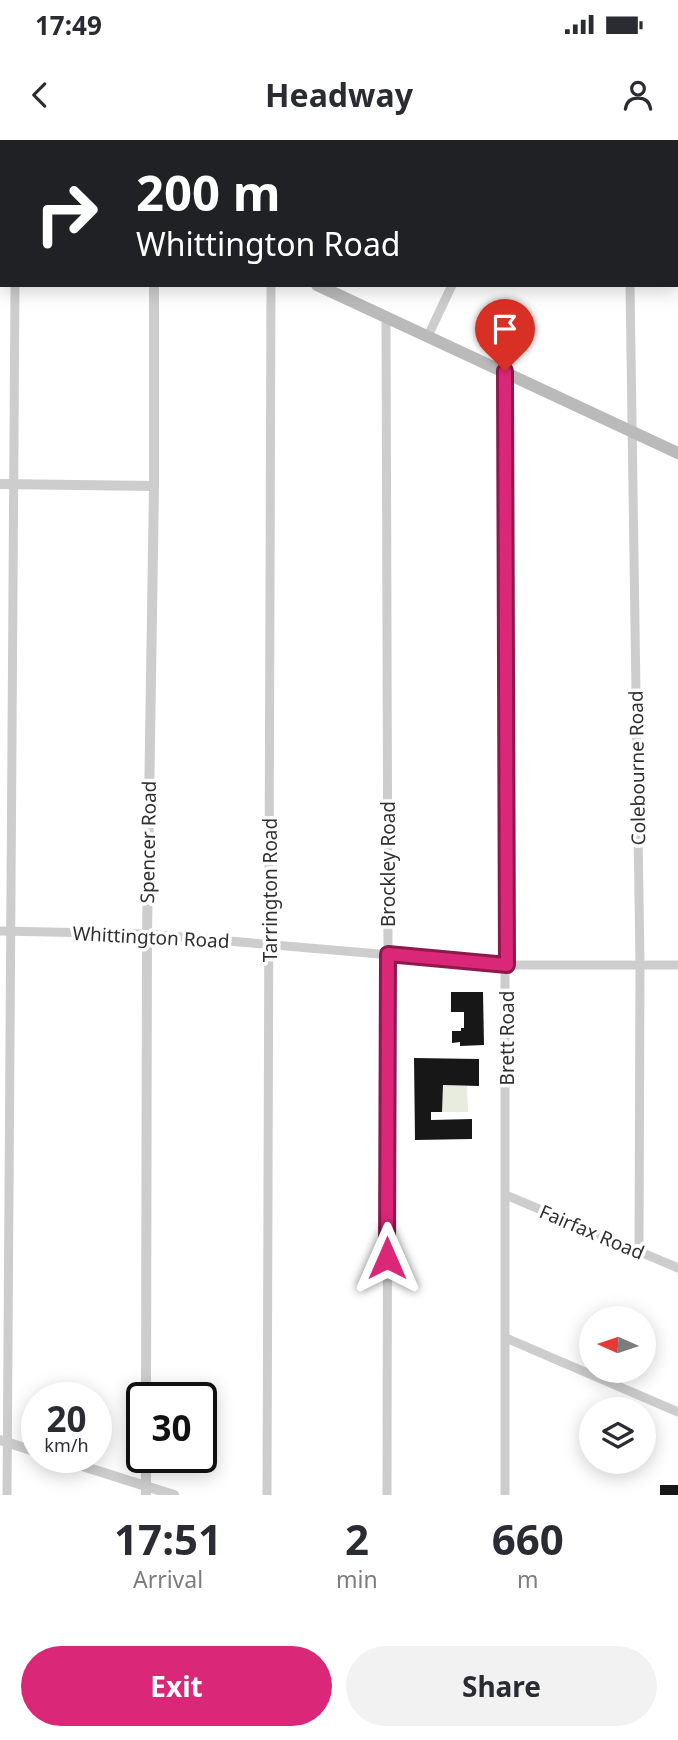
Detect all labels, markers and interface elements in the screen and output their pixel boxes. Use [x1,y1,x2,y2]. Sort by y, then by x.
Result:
text: 17:49 [35,7,102,43]
text: Headway [265,73,413,116]
icon: back [21,76,59,114]
icon: person [619,76,657,114]
text: 200 m [136,159,281,225]
icon: right [21,168,112,259]
text: Whittington Road [136,222,401,265]
pin [475,299,535,371]
icon: arrive [486,310,524,348]
street label: Colebourne Road [623,690,651,846]
street label: Spencer Road [134,780,162,904]
street label: Brockley Road [375,801,401,927]
street label: Tarrington Road [257,818,283,962]
street label: Whittington Road [72,920,230,954]
street label: Brett Road [494,991,520,1085]
street label: Fairfax Road [536,1198,648,1266]
position arrow [350,1221,424,1295]
north arrow [579,1306,656,1382]
map controls [579,1306,656,1474]
speed limit sign: 30 [126,1382,217,1473]
text: 20 [46,1395,87,1442]
button: layers [579,1397,656,1474]
text: km/h [44,1433,89,1457]
text: 17:51 [114,1510,222,1567]
text: 2 [345,1510,369,1567]
text: 660 [492,1510,564,1567]
text: Arrival [133,1563,203,1595]
text: min [336,1563,378,1595]
text: m [517,1563,539,1595]
button: Exit [21,1646,332,1726]
button: Share [346,1646,657,1726]

